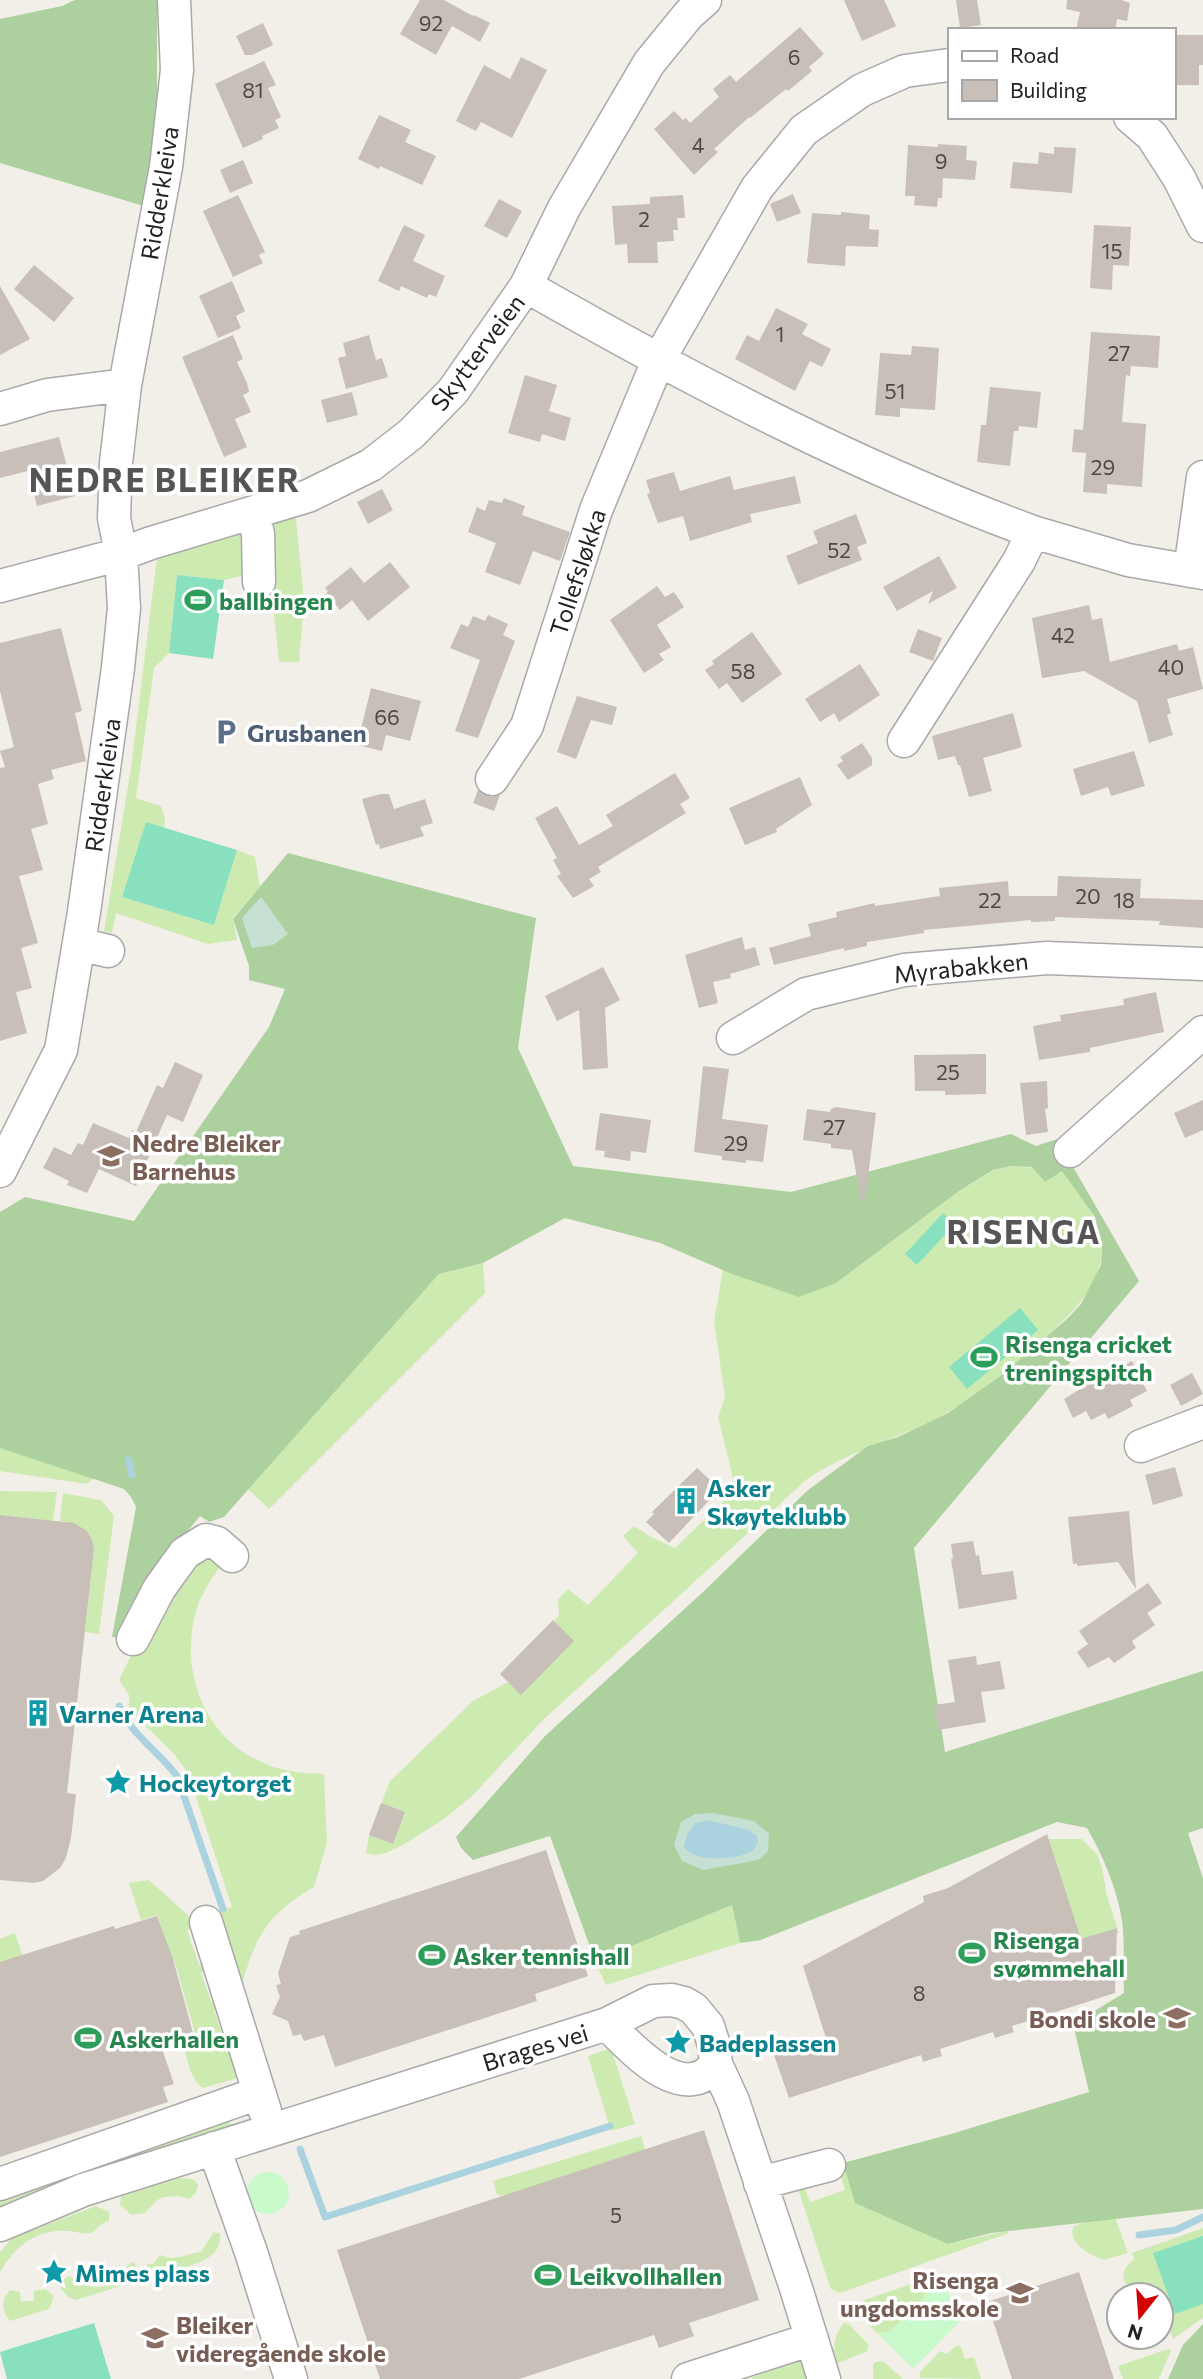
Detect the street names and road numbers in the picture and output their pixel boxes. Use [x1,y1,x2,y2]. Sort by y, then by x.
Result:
street label: Ridderkleiva [134,124,184,262]
street label: Skytterveien [424,288,530,416]
street label: Tollefsløkka [543,505,611,639]
street label: Ridderkleiva [78,716,126,854]
street label: Myrabakken [892,946,1030,988]
street label: Brages vei [479,2017,591,2077]

